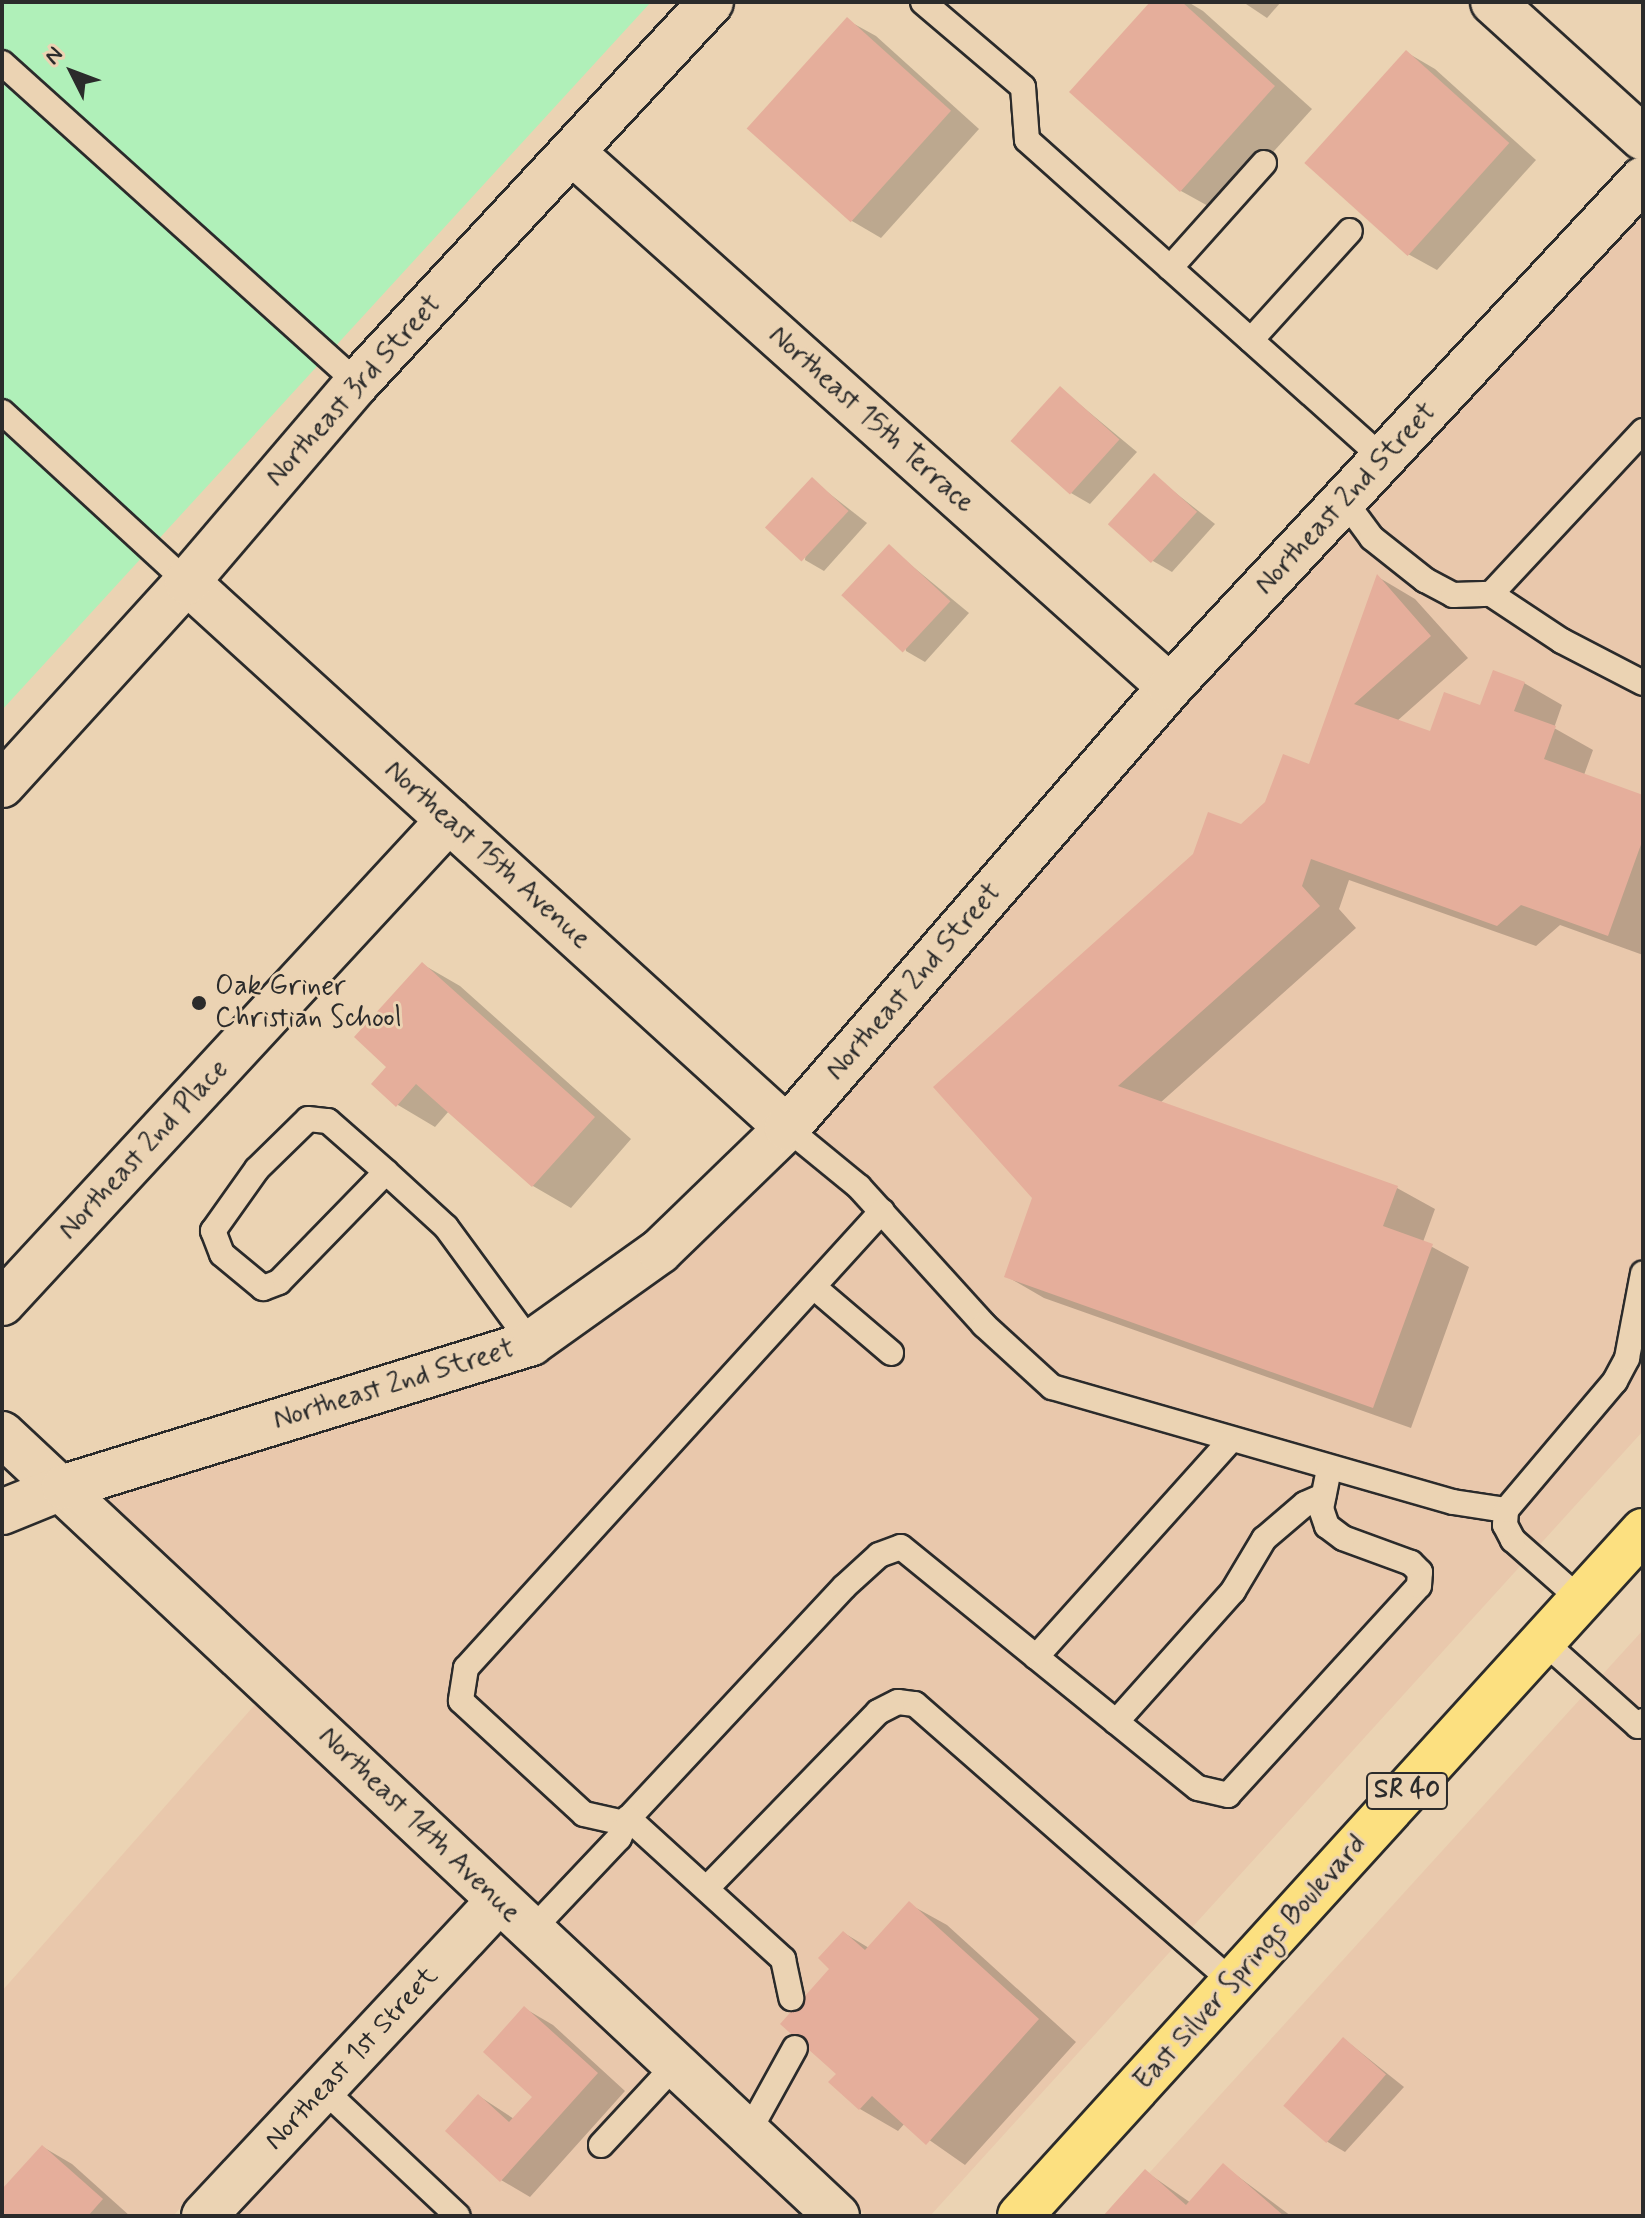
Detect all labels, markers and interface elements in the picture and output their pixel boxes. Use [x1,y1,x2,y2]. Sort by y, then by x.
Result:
north arrow [32,32,112,112]
text: N [39,41,69,71]
street label: Northeast 3rd Street [260,289,448,493]
street label: Northeast 15th Terrace [761,319,981,521]
street label: Northeast 2nd Street [1249,396,1443,602]
street label: Northeast 15th Avenue [377,754,597,956]
street label: Northeast 2nd Street [820,877,1008,1087]
place label: Oak Griner Christian School [215,970,402,1036]
marker: Oak Griner Christian School [190,994,208,1012]
street label: Northeast 2nd Place [53,1054,235,1246]
street label: Northeast 2nd Street [270,1333,518,1437]
street label: Northeast 14th Avenue [311,1720,527,1930]
road number: SR 40 [1365,1769,1449,1813]
street label: East Silver Springs Boulevard [1127,1828,1375,2098]
street label: Northeast 1st Street [258,1960,446,2158]

